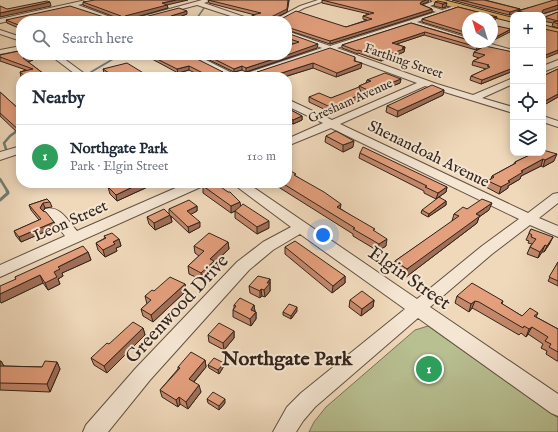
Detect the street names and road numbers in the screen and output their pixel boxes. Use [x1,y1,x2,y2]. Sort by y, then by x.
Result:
street label: Farthing Street [362,40,446,83]
street label: Gresham Avenue [306,75,396,128]
street label: Shenandoah Avenue [364,117,492,193]
street label: Leon Street [31,196,112,247]
street label: Elgin Street [363,241,455,316]
street label: Greenwood Drive [121,249,234,369]

